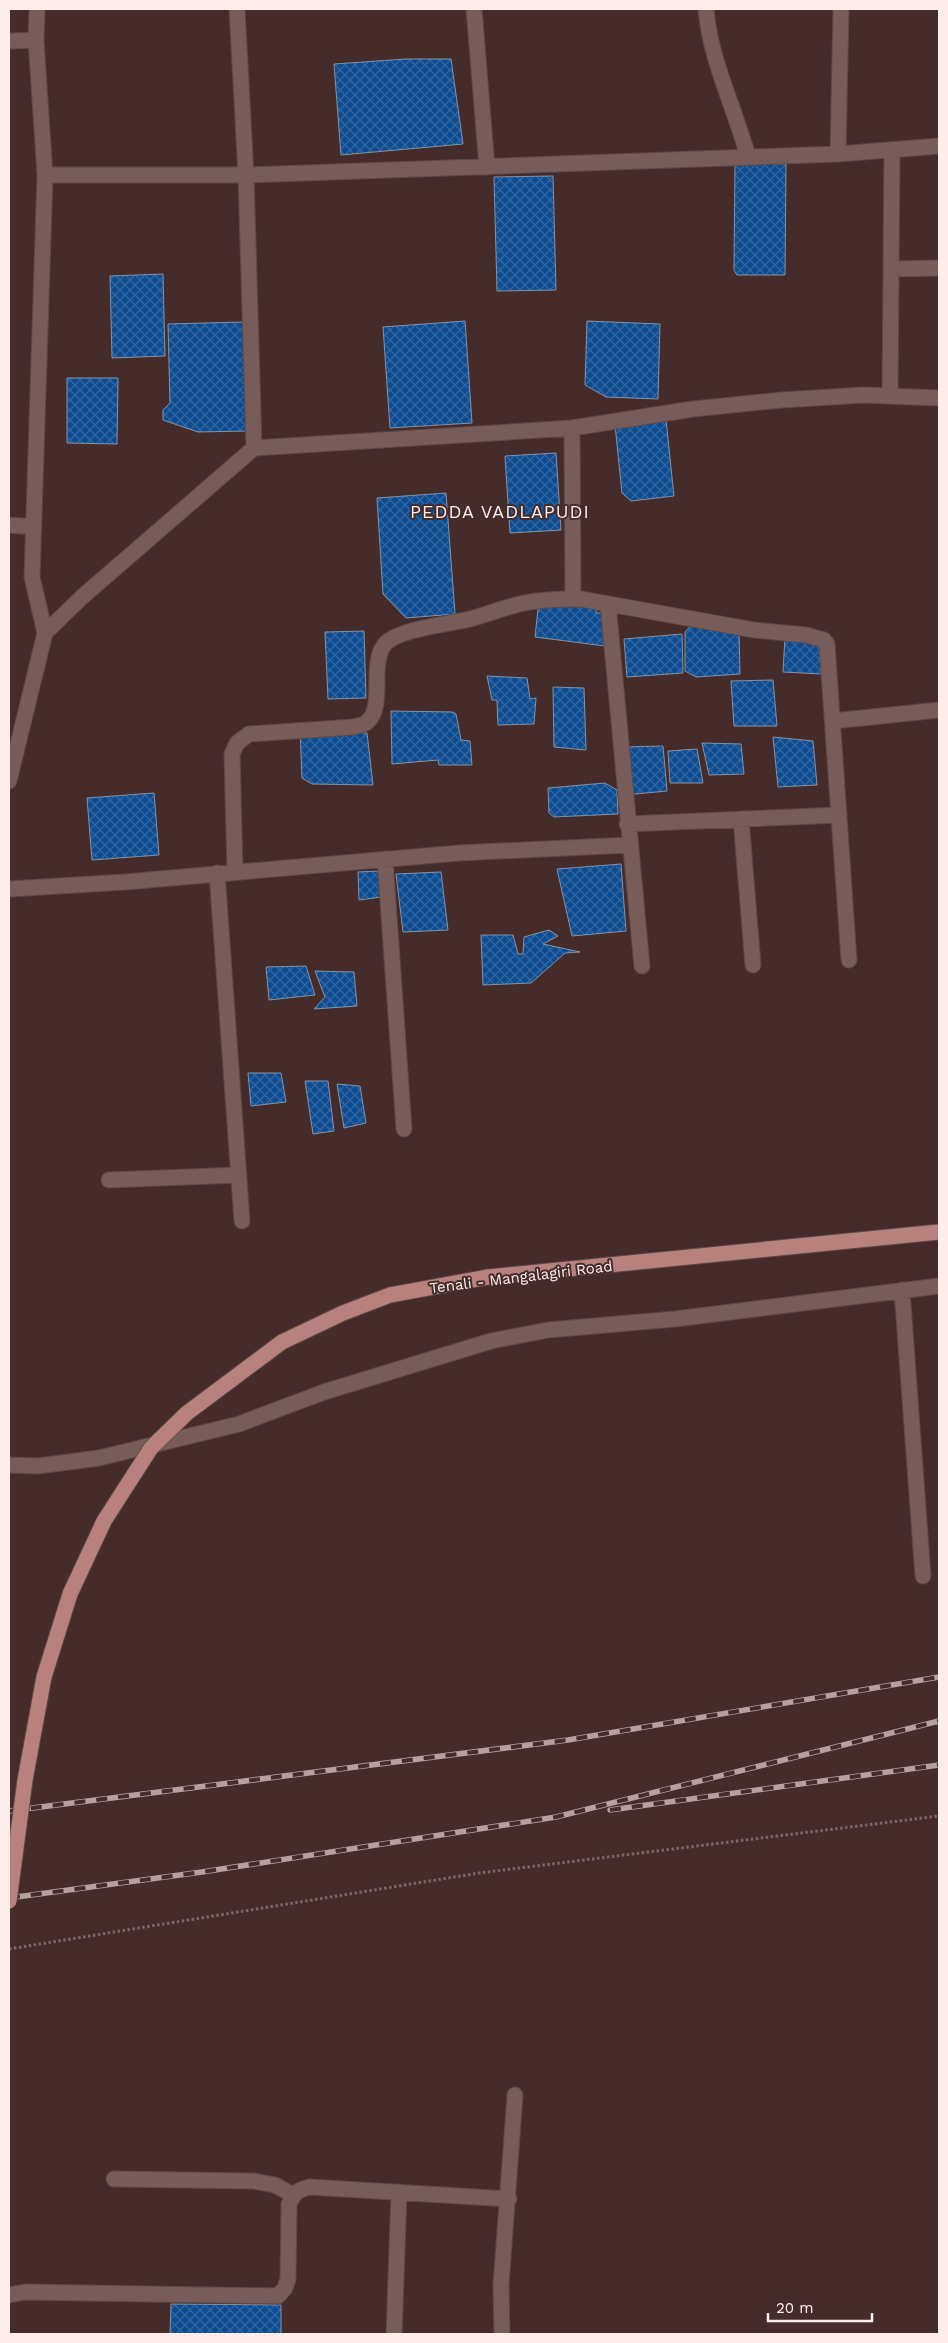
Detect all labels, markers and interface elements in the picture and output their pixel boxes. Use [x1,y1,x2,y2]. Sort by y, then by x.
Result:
district label: PEDDA VADLAPUDI [410,501,590,522]
street label: Tenali - Mangalagiri Road [429,1257,613,1297]
scale bar [768,2290,872,2322]
text: 20 m [776,2299,814,2317]

